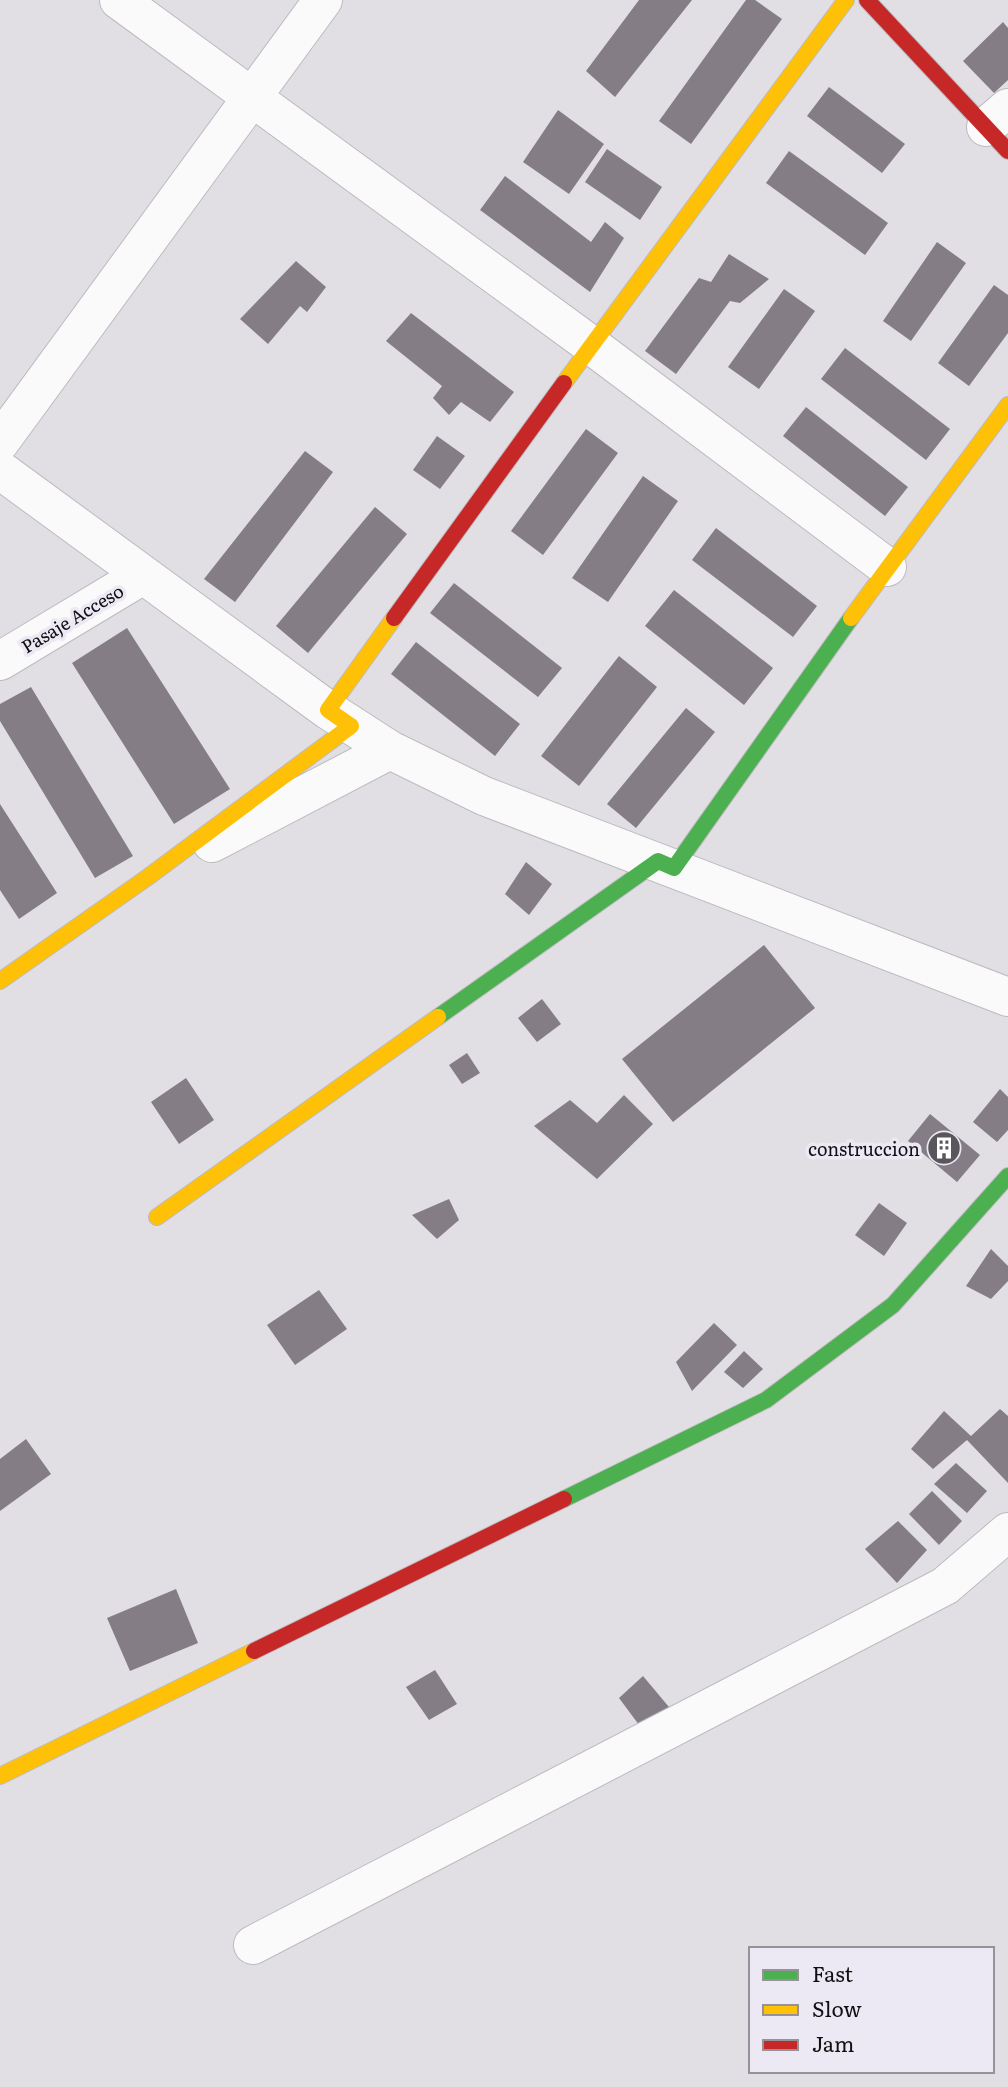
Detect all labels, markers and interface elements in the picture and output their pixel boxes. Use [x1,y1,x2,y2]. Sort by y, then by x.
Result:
street label: Pasaje Acceso [16,577,128,659]
building icon: construccion [925,1129,963,1167]
place label: construccion [808,1135,920,1162]
legend [749,1947,994,2073]
text: Fast [812,1957,853,1988]
text: Slow [812,1992,862,2023]
text: Jam [812,2027,854,2058]

